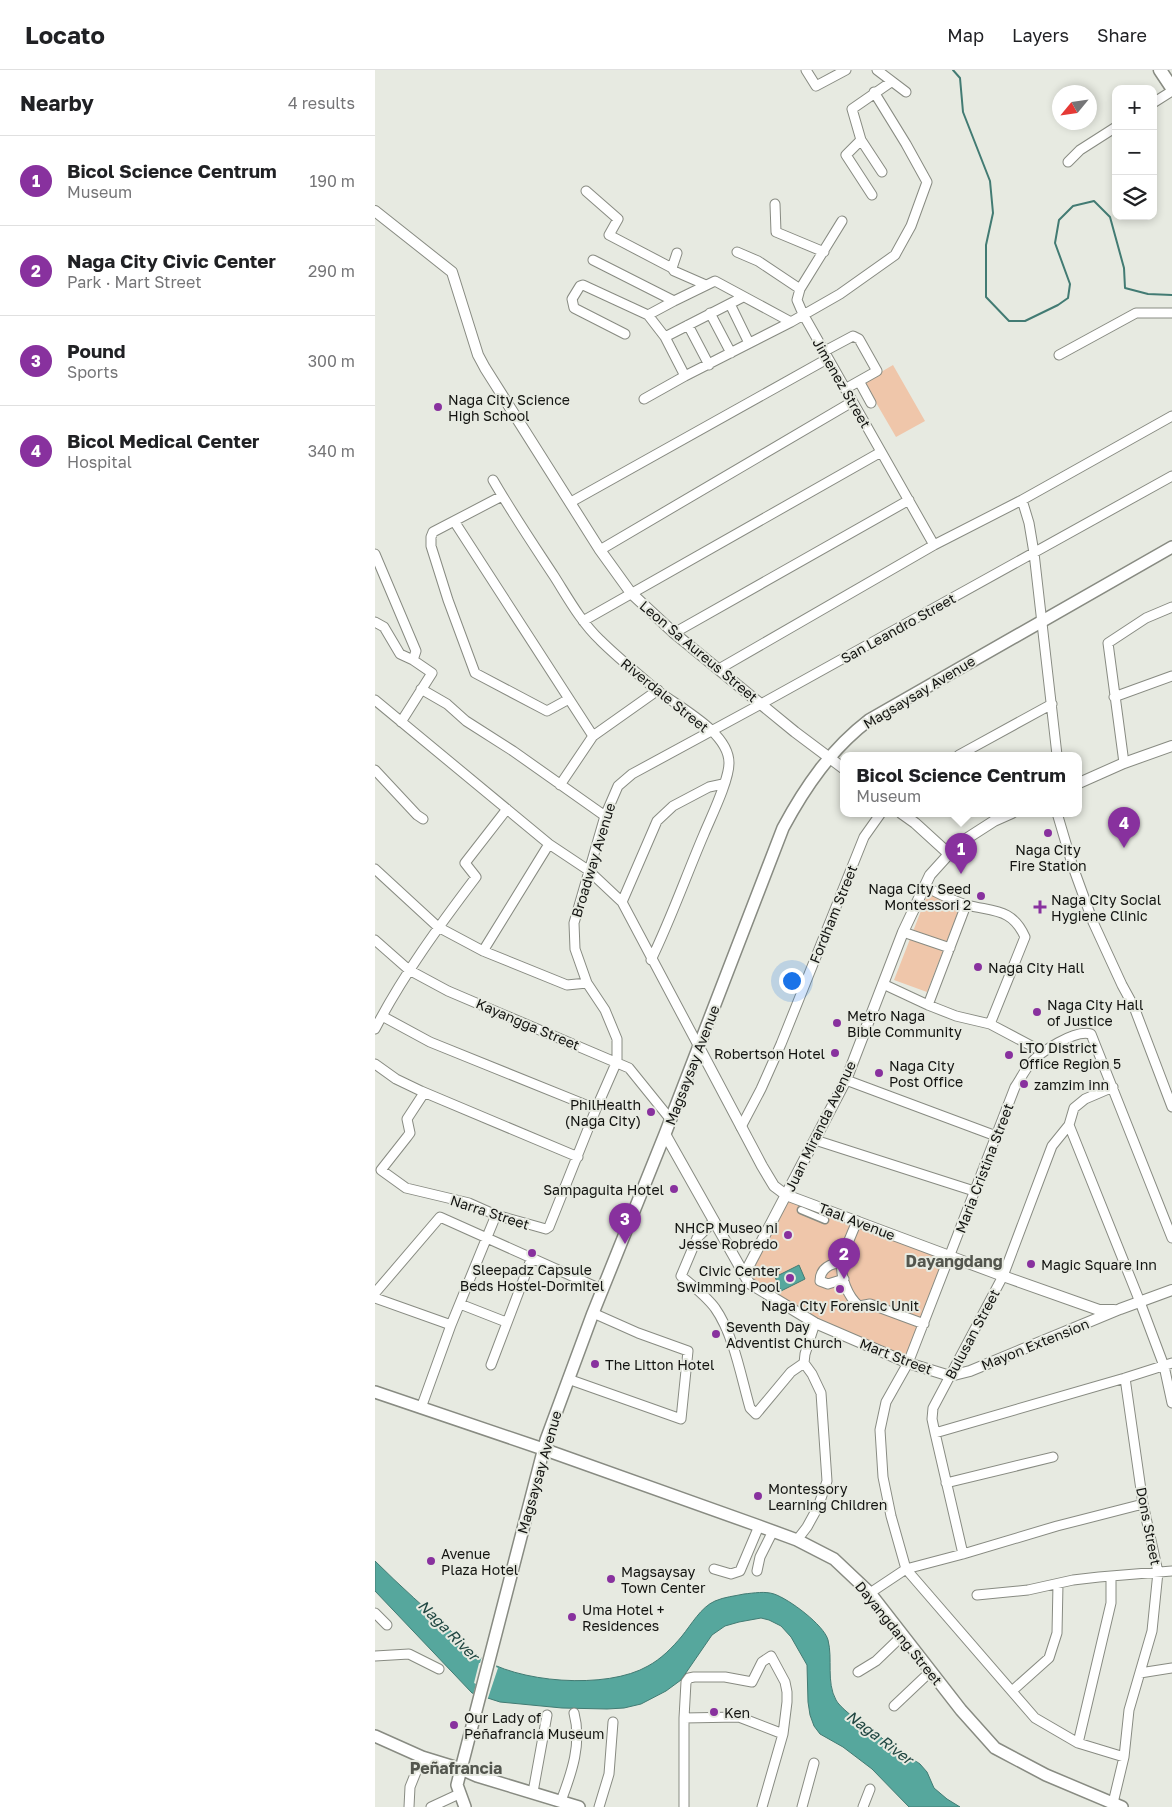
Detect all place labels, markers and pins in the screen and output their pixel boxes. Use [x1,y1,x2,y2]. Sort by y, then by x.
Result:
place label: Naga City Science High School [448,391,570,424]
marker: Naga City Science High School [432,401,444,413]
pin: 4 [1108,807,1140,848]
marker: Naga City Fire Station [1042,827,1054,839]
pin: 1 [945,833,977,874]
place label: Naga City Fire Station [1009,841,1087,874]
place label: Naga City Seed Montessori 2 [868,880,971,913]
marker: Naga City Seed Montessori 2 [975,890,987,902]
place label: Naga City Social Hygiene Clinic [1051,891,1161,924]
marker: Naga City Social Hygiene Clinic [1033,900,1047,914]
place label: Naga City Hall [988,959,1085,976]
marker: Naga City Hall [972,961,984,973]
place label: Naga City Hall of Justice [1047,996,1144,1029]
marker: Naga City Hall of Justice [1031,1006,1043,1018]
place label: Metro Naga Bible Community [847,1007,962,1040]
marker: Metro Naga Bible Community [831,1017,843,1029]
place label: LTO District Office Region 5 [1019,1039,1121,1072]
place label: Robertson Hotel [714,1045,825,1062]
marker: Robertson Hotel [829,1047,841,1059]
marker: LTO District Office Region 5 [1003,1049,1015,1061]
place label: Naga City Post Office [889,1057,963,1090]
marker: Naga City Post Office [873,1067,885,1079]
place label: zamzim inn [1034,1076,1109,1093]
marker: zamzim inn [1018,1078,1030,1090]
place label: PhilHealth (Naga City) [565,1096,641,1129]
marker: PhilHealth (Naga City) [645,1106,657,1118]
place label: Sampaguita Hotel [543,1181,664,1198]
marker: Sampaguita Hotel [668,1183,680,1195]
pin: 3 [609,1203,641,1244]
place label: NHCP Museo ni Jesse Robredo [674,1219,778,1252]
marker: NHCP Museo ni Jesse Robredo [782,1229,794,1241]
pin: 2 [828,1238,860,1279]
marker: Sleepadz Capsule Beds Hostel-Dormitel [526,1247,538,1259]
place label: Magic Square Inn [1041,1256,1157,1273]
marker: Magic Square Inn [1025,1258,1037,1270]
place label: Sleepadz Capsule Beds Hostel-Dormitel [460,1261,604,1294]
place label: Civic Center Swimming Pool [677,1262,781,1295]
marker: Civic Center Swimming Pool [784,1272,796,1284]
marker: Naga City Forensic Unit [834,1283,846,1295]
place label: Naga City Forensic Unit [761,1297,919,1314]
place label: Seventh Day Adventist Church [726,1318,842,1351]
marker: Seventh Day Adventist Church [710,1328,722,1340]
place label: The Litton Hotel [605,1356,714,1373]
marker: The Litton Hotel [589,1358,601,1370]
place label: Montessory Learning Children [768,1480,887,1513]
marker: Montessory Learning Children [752,1490,764,1502]
place label: Avenue Plaza Hotel [441,1545,518,1578]
marker: Avenue Plaza Hotel [425,1555,437,1567]
place label: Magsaysay Town Center [621,1563,706,1596]
marker: Magsaysay Town Center [605,1573,617,1585]
place label: Uma Hotel + Residences [582,1601,664,1634]
marker: Uma Hotel + Residences [566,1611,578,1623]
place label: Ken [724,1704,750,1721]
marker: Ken [708,1706,720,1718]
place label: Our Lady of Peñafrancia Museum [464,1709,604,1742]
marker: Our Lady of Peñafrancia Museum [448,1719,460,1731]

